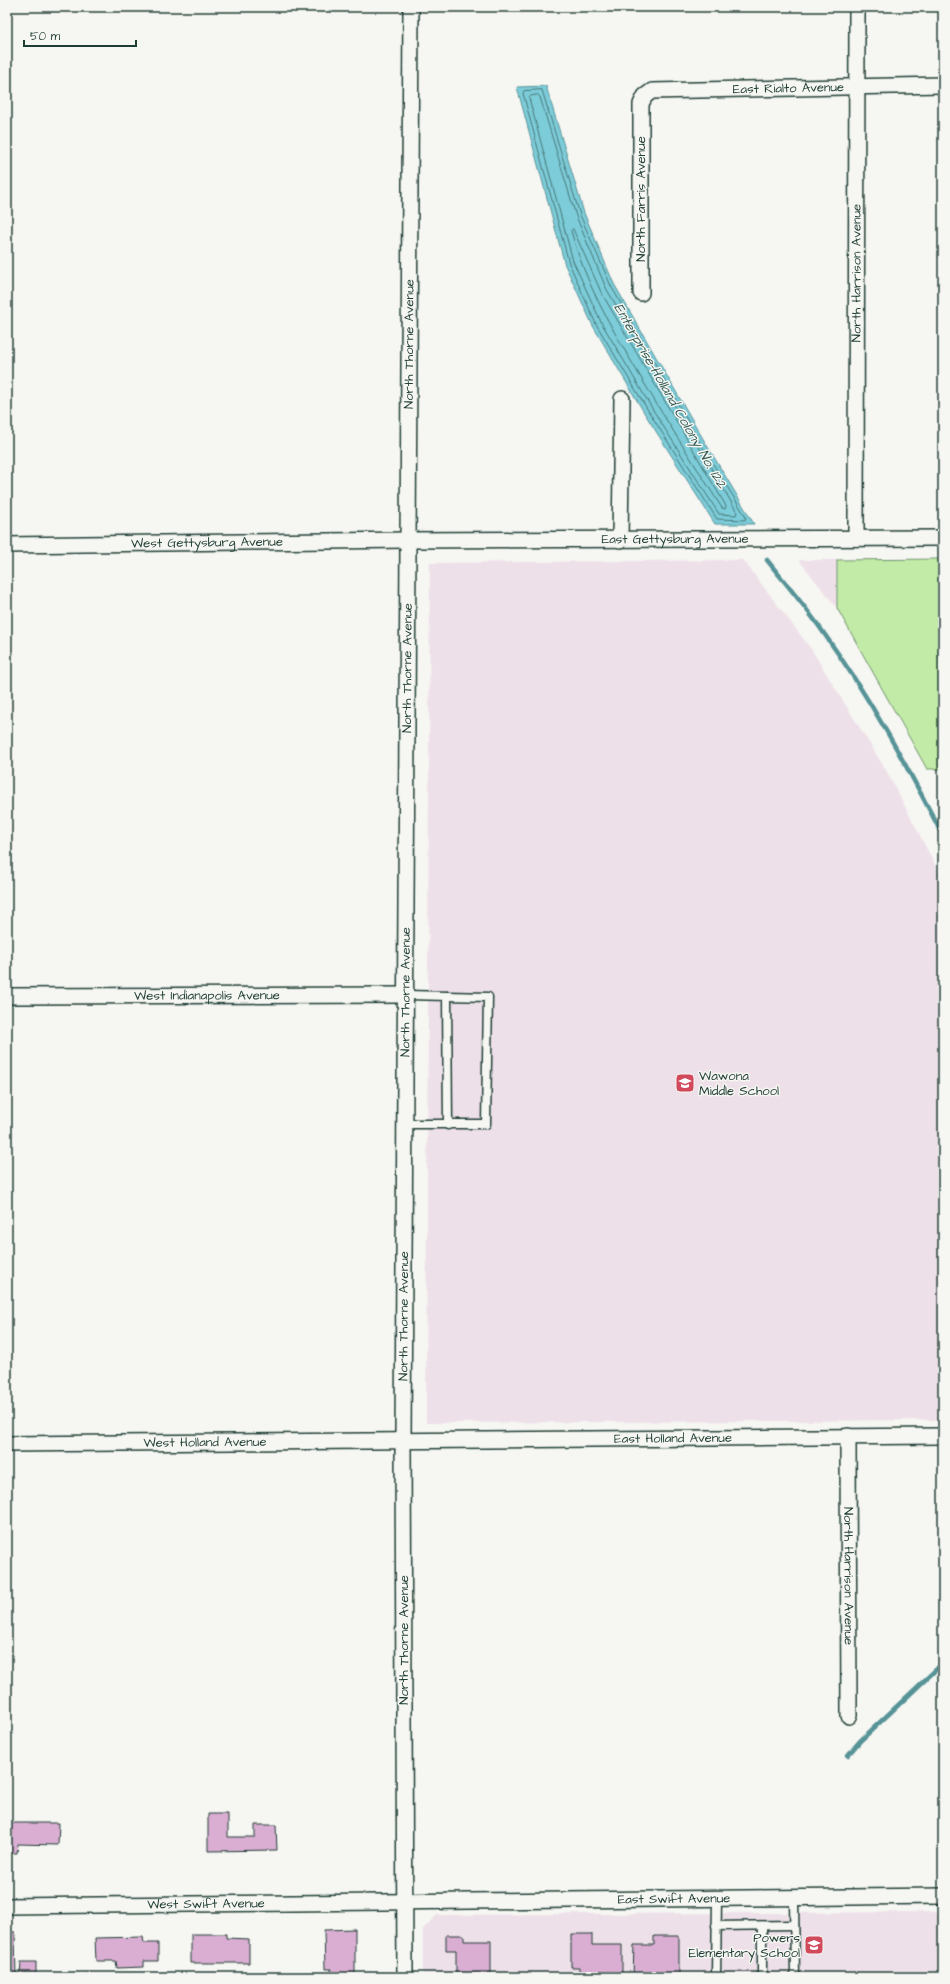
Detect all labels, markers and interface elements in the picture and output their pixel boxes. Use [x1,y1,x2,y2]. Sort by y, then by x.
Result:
scale bar [24,22,136,48]
text: 50 m [30,28,61,45]
street label: East Rialto Avenue [733,78,844,98]
street label: North Farris Avenue [632,136,650,262]
street label: North Harrison Avenue [847,204,866,342]
street label: North Thorne Avenue [400,279,418,409]
water label: Enterprise-Holland Colony No. 122 [609,300,732,493]
street label: East Gettysburg Avenue [601,530,748,549]
street label: West Gettysburg Avenue [131,533,283,553]
street label: North Thorne Avenue [398,603,417,733]
street label: North Thorne Avenue [396,927,415,1057]
street label: West Indianapolis Avenue [134,986,280,1005]
place label: Wawona Middle School [699,1067,779,1100]
school or university icon: Wawona Middle School [674,1072,696,1094]
street label: North Thorne Avenue [394,1251,413,1381]
street label: East Holland Avenue [614,1429,732,1448]
street label: West Holland Avenue [143,1433,267,1452]
street label: North Harrison Avenue [839,1507,858,1645]
street label: North Thorne Avenue [395,1575,413,1705]
street label: East Swift Avenue [618,1889,730,1908]
street label: West Swift Avenue [147,1894,265,1914]
place label: Powers Elementary School [689,1929,800,1963]
school or university icon: Powers Elementary School [803,1934,825,1956]

